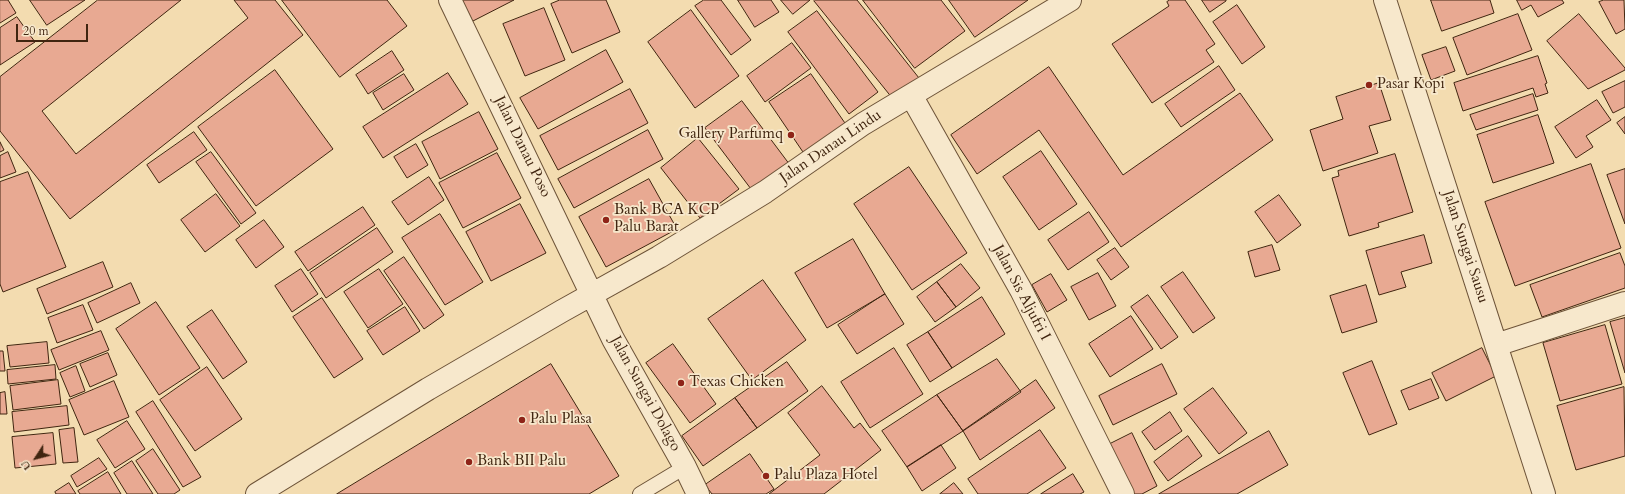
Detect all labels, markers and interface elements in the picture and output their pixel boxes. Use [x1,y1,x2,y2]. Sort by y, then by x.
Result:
scale bar [18,16,90,42]
text: 20 m [23,23,49,39]
place label: Pasar Kopi [1377,76,1445,94]
marker: Pasar Kopi [1364,80,1374,90]
street label: Jalan Danau Poso [490,93,554,201]
street label: Jalan Danau Lindu [777,106,885,188]
place label: Gallery Parfumq [678,126,783,144]
marker: Gallery Parfumq [786,130,796,140]
street label: Jalan Sungai Sausu [1438,188,1492,306]
place label: Bank BCA KCP Palu Barat [614,202,719,237]
marker: Bank BCA KCP Palu Barat [601,215,611,225]
street label: Jalan Sis Aljufri I [988,242,1054,344]
street label: Jalan Sungai Dolago [606,333,684,455]
place label: Texas Chicken [689,374,784,392]
marker: Texas Chicken [676,378,686,388]
place label: Palu Plasa [530,411,592,429]
marker: Palu Plasa [517,415,527,425]
north arrow [16,438,56,478]
place label: Bank BII Palu [477,453,566,471]
text: U [17,457,35,473]
marker: Bank BII Palu [464,457,474,467]
place label: Palu Plaza Hotel [774,467,878,485]
marker: Palu Plaza Hotel [761,471,771,481]

